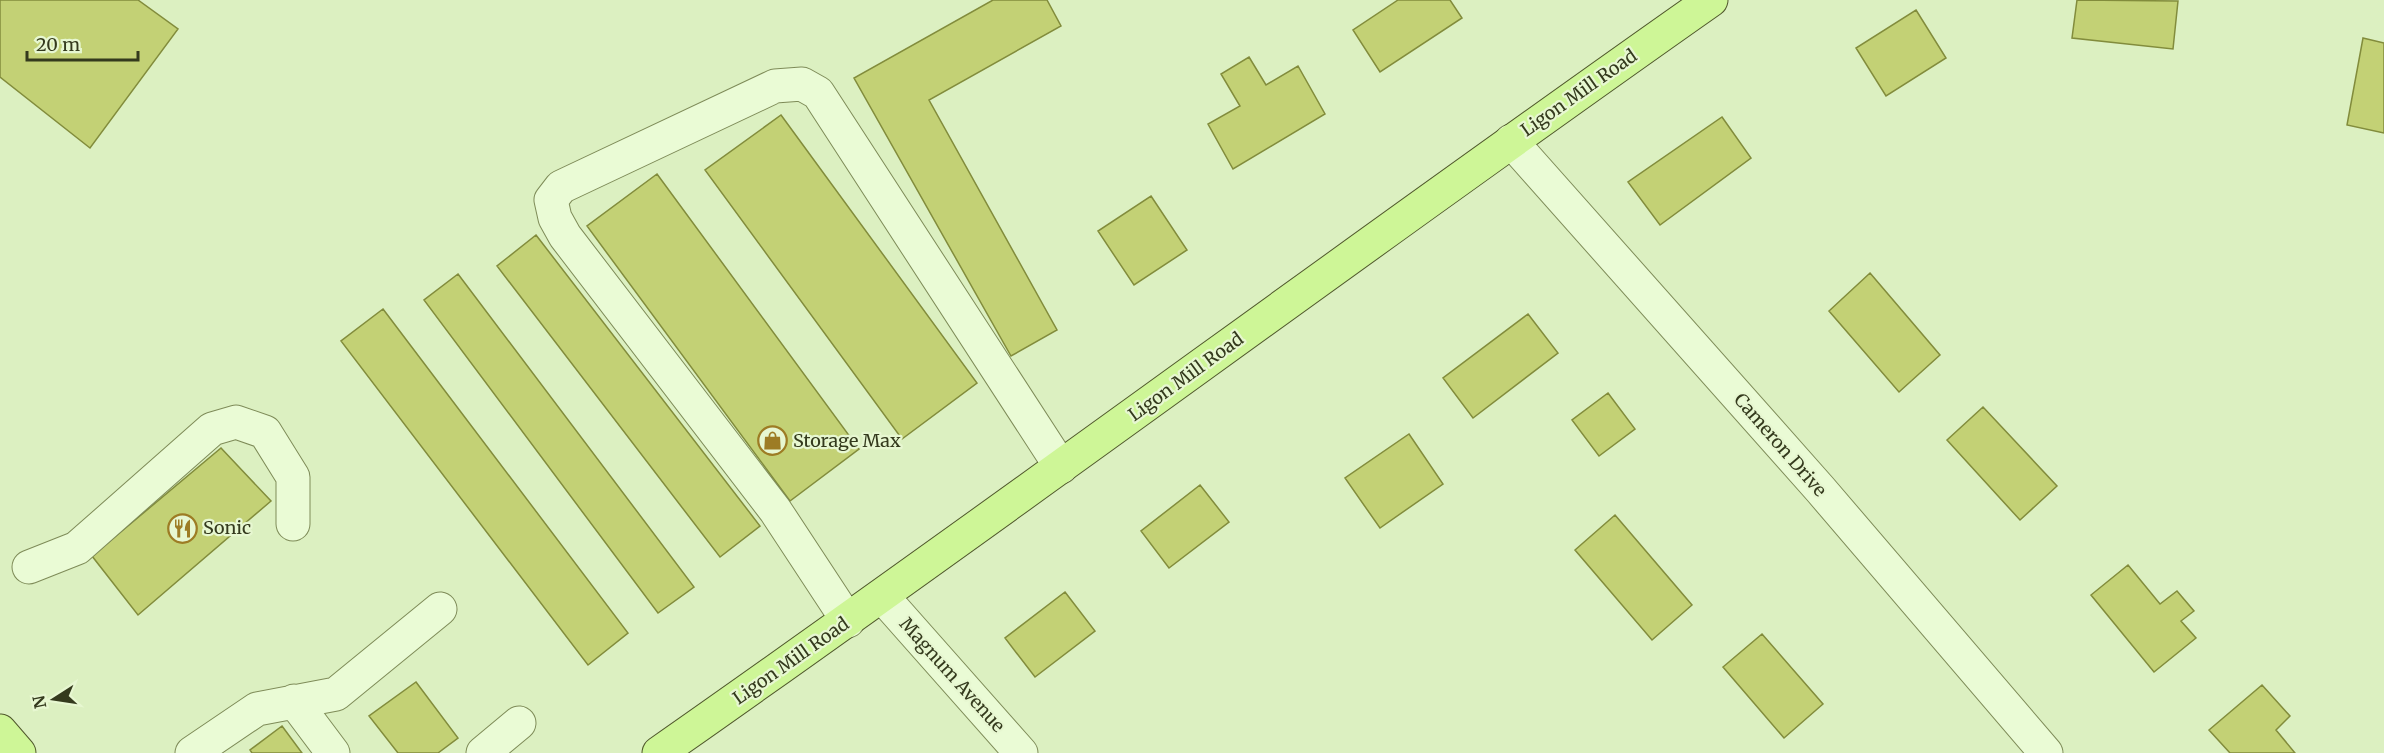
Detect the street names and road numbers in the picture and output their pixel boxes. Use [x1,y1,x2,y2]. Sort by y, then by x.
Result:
street label: Ligon Mill Road [1516,44,1641,141]
street label: Ligon Mill Road [1124,327,1248,426]
street label: Cameron Drive [1729,388,1832,501]
street label: Ligon Mill Road [728,612,853,709]
street label: Magnum Avenue [895,612,1010,737]

